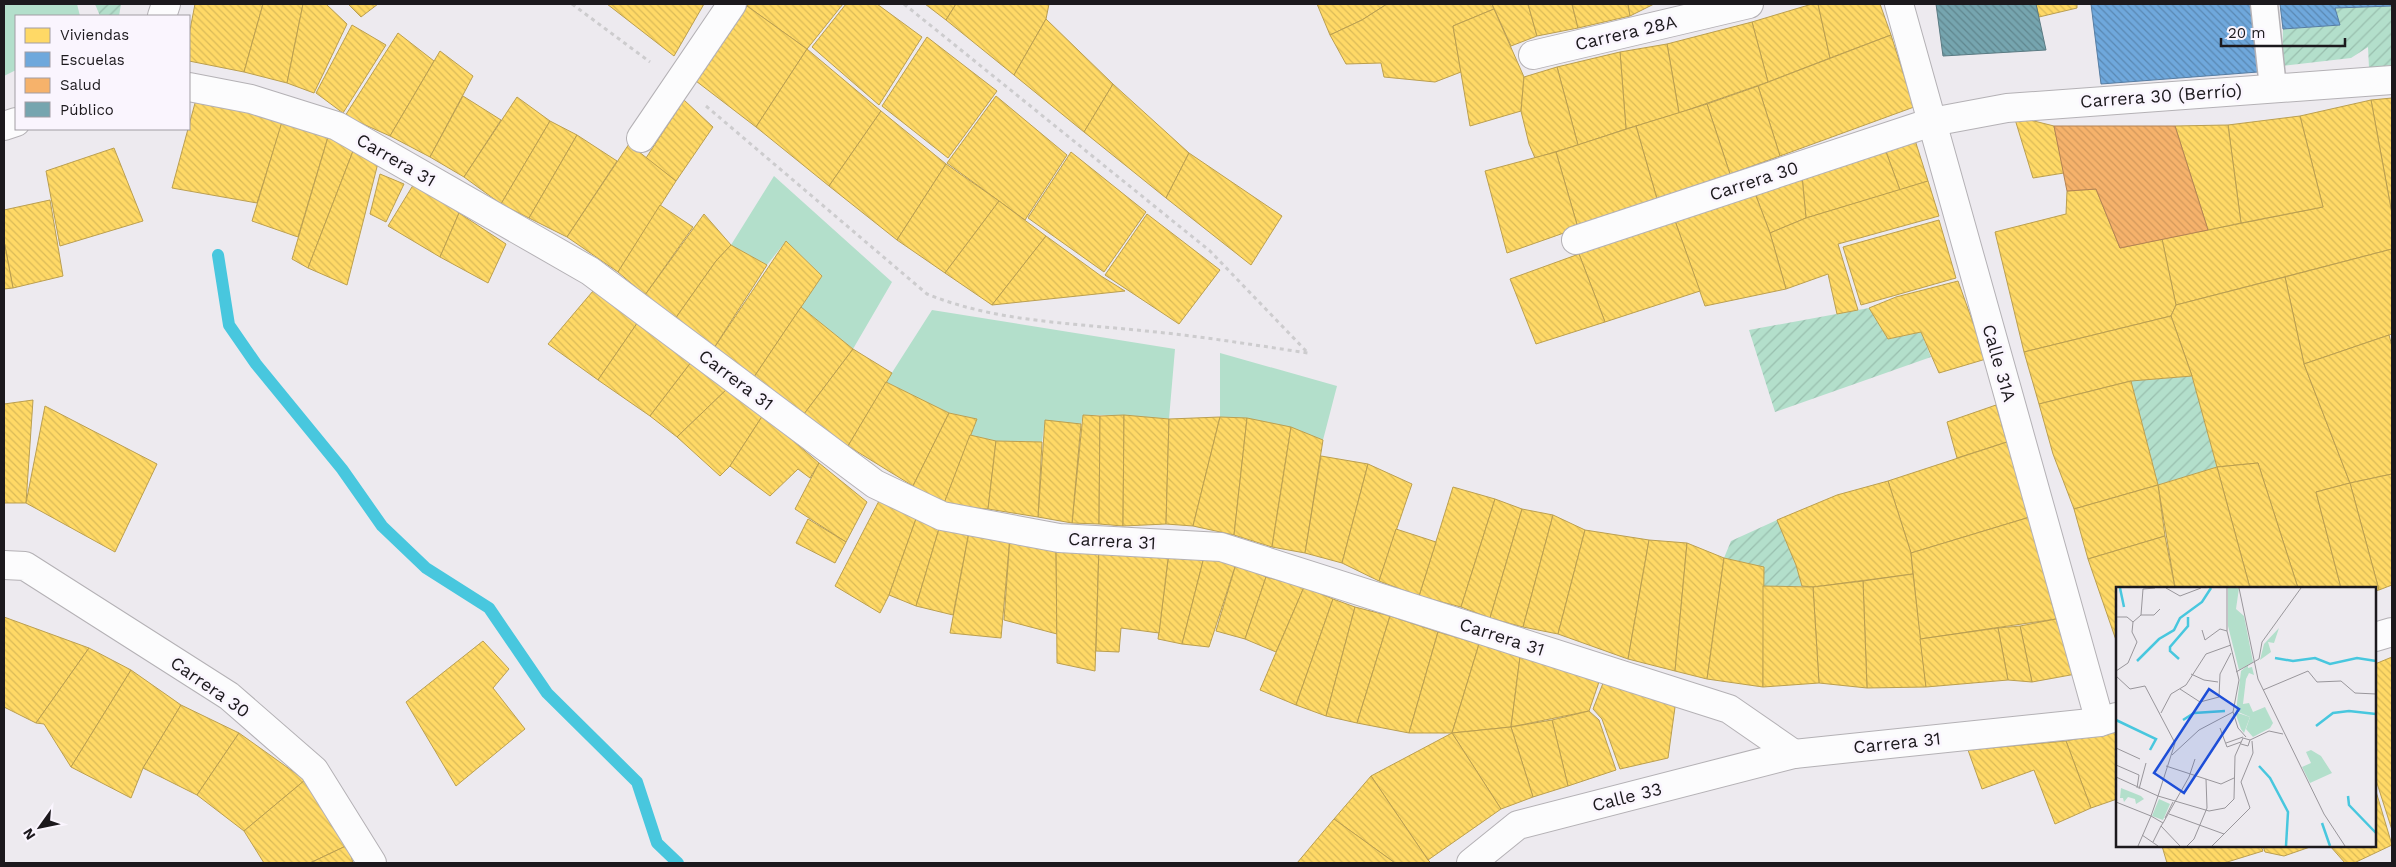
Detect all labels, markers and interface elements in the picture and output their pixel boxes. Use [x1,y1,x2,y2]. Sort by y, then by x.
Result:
street label: Carrera 28A [1573,11,1679,54]
legend [15,15,190,130]
scale bar [2221,15,2345,47]
text: 20 m [2228,24,2266,42]
text: Viviendas [60,26,129,44]
text: Escuelas [60,51,125,69]
text: Salud [60,76,101,94]
street label: Carrera 30 (Berrío) [2079,79,2243,112]
text: Público [60,101,114,119]
street label: Carrera 31 [353,129,440,191]
street label: Carrera 30 [1707,156,1801,205]
street label: Calle 31A [1978,322,2021,404]
street label: Carrera 31 [695,345,778,414]
street label: Carrera 31 [1068,528,1156,553]
inset map [2116,587,2376,847]
street label: Carrera 31 [1457,613,1547,660]
street label: Carrera 30 [167,652,254,722]
street label: Carrera 31 [1852,727,1942,758]
street label: Calle 33 [1590,778,1664,815]
north arrow [15,802,65,852]
text: N [20,825,39,843]

